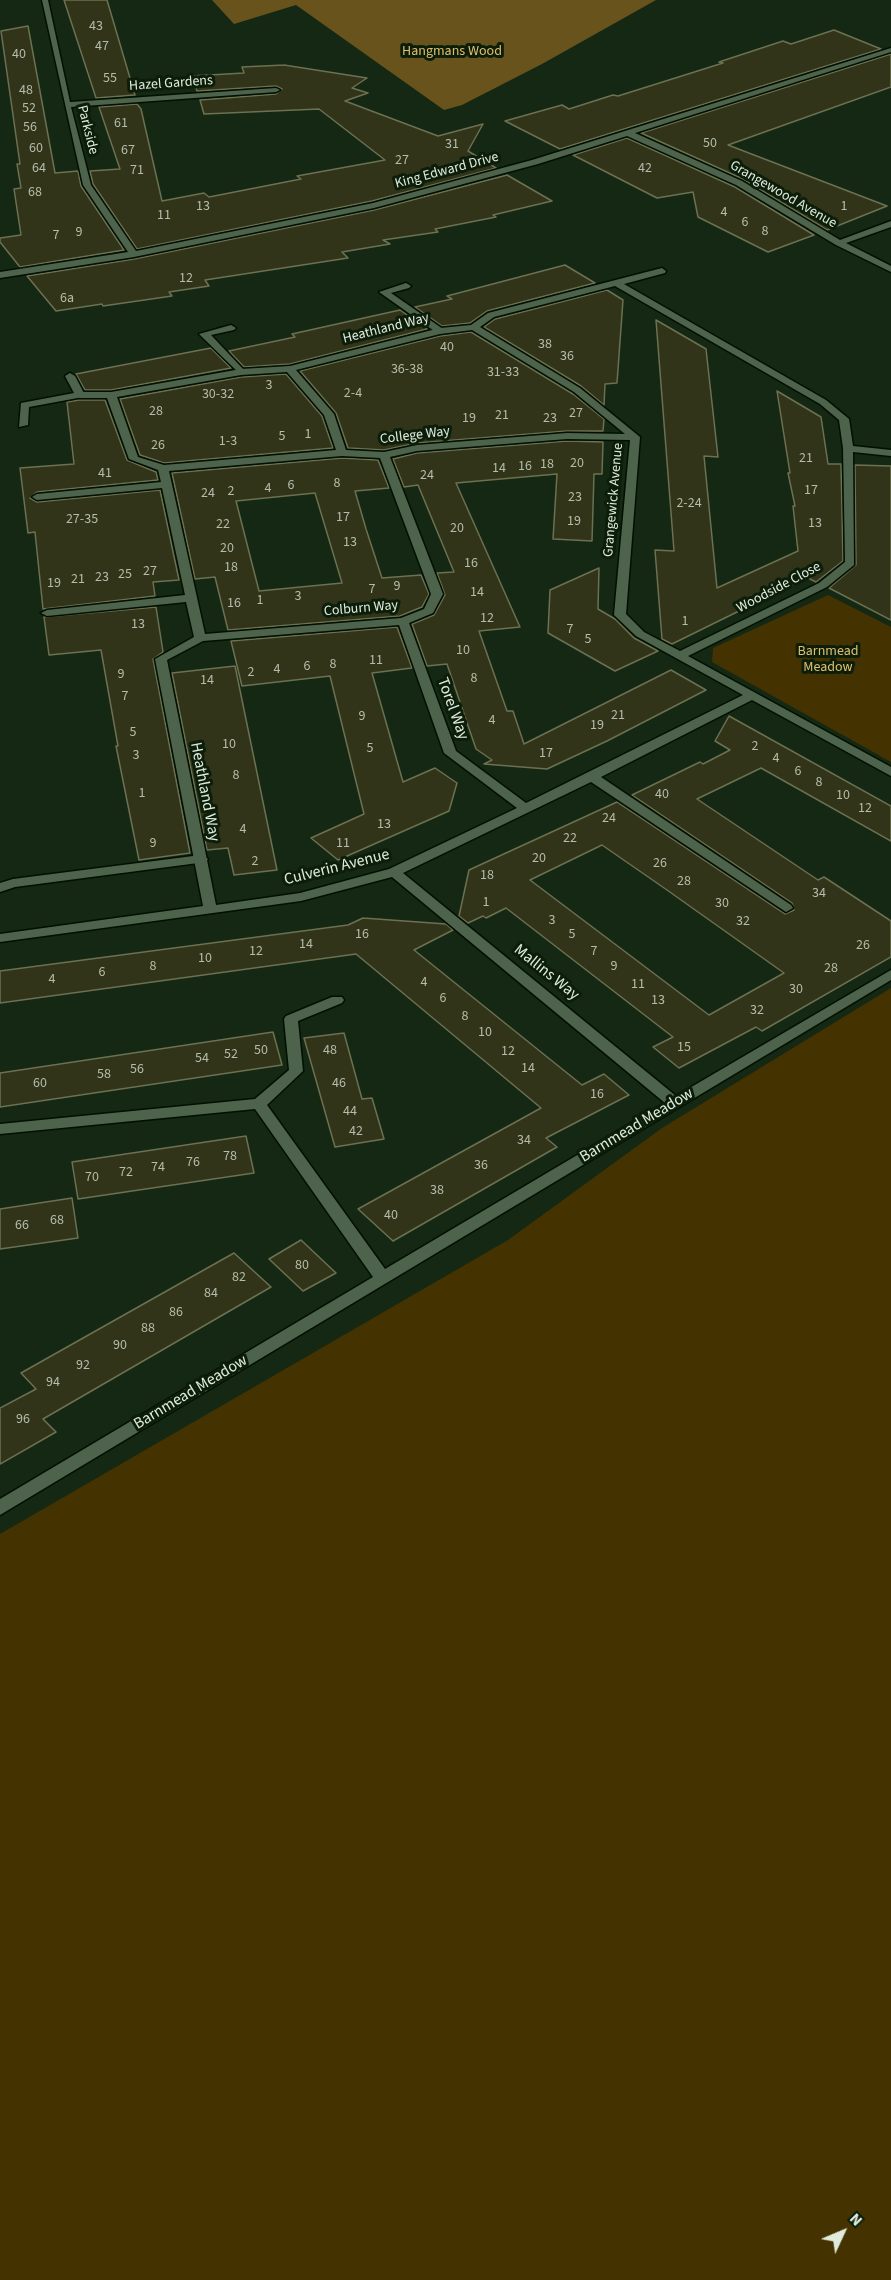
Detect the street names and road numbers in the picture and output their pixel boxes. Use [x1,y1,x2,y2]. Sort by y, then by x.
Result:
street label: Hazel Gardens [129,73,213,95]
street label: Parkside [73,104,101,156]
street label: King Edward Drive [393,149,501,193]
street label: Grangewood Avenue [727,158,839,232]
street label: Heathland Way [341,310,431,348]
street label: College Way [379,423,451,449]
street label: Grangewick Avenue [601,442,627,558]
street label: Woodside Close [734,559,824,617]
street label: Colburn Way [323,597,399,621]
street label: Torel Way [432,675,472,743]
street label: Heathland Way [185,741,223,843]
street label: Culverin Avenue [282,846,392,890]
street label: Mallins Way [510,941,582,1005]
street label: Barnmead Meadow [577,1084,697,1168]
street label: Barnmead Meadow [131,1351,251,1435]

